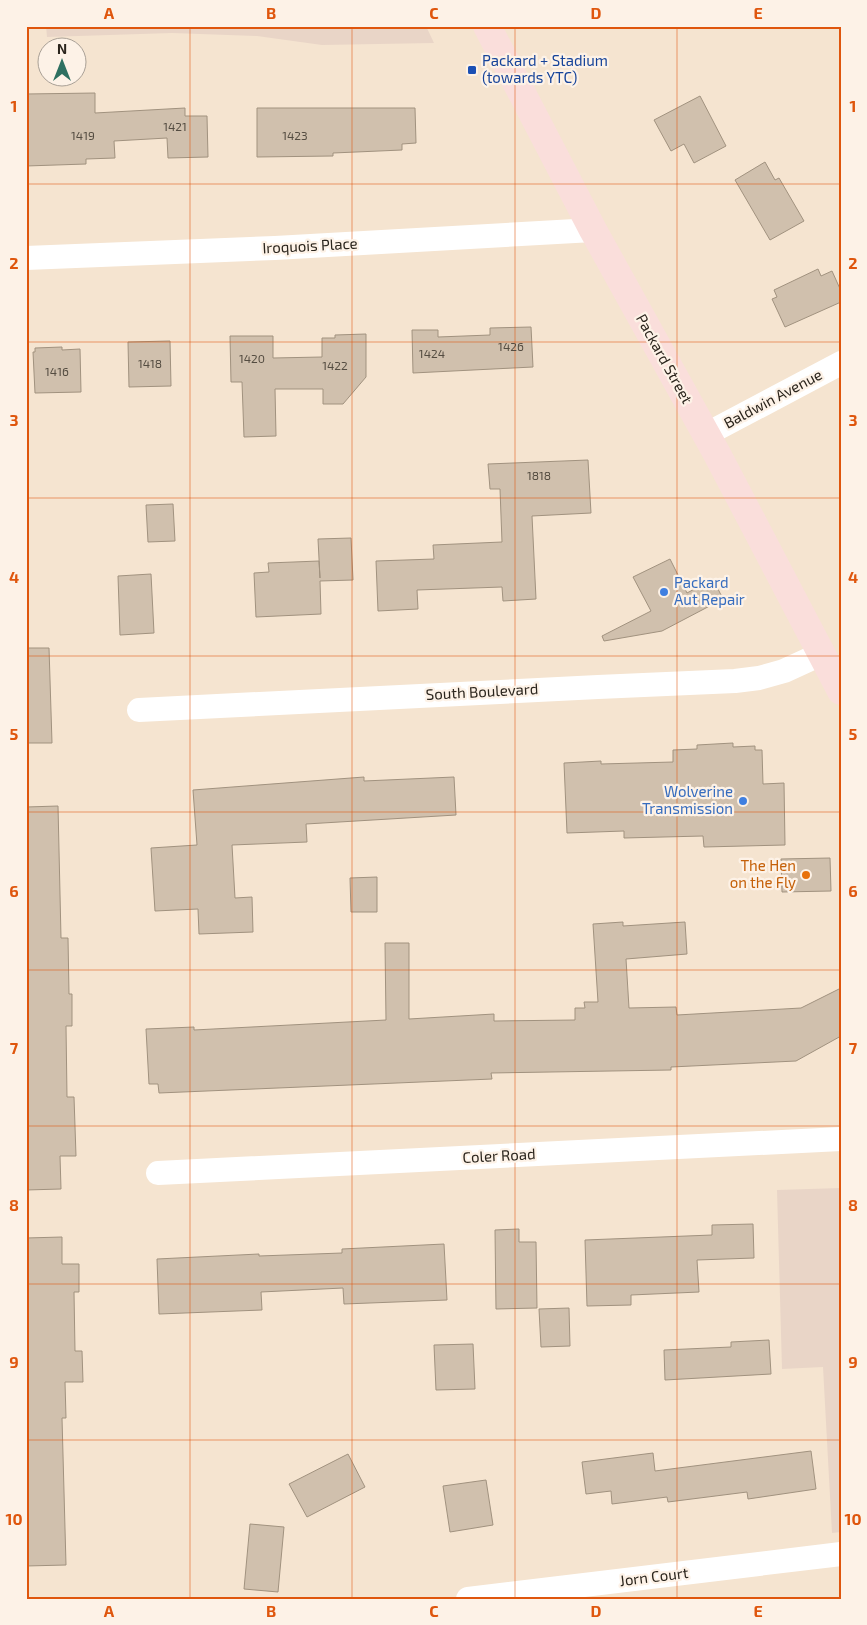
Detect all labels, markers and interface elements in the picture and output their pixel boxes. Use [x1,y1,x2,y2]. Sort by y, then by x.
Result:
text: A [104,3,115,22]
text: B [266,3,276,22]
text: C [429,3,439,22]
text: D [591,3,602,22]
text: E [753,3,763,22]
north arrow [38,38,88,88]
text: N [57,40,67,57]
place label: Packard + Stadium (towards YTC) [482,51,608,86]
marker: Packard + Stadium (towards YTC) [466,64,478,76]
text: 1 [11,96,17,115]
text: 1 [850,96,856,115]
house number: 1421 [163,119,187,133]
house number: 1419 [71,128,95,142]
house number: 1423 [282,128,308,142]
street label: Iroquois Place [262,234,358,256]
text: 2 [9,253,19,272]
text: 2 [848,253,858,272]
street label: Packard Street [633,311,697,407]
house number: 1426 [498,339,524,353]
house number: 1424 [419,346,445,360]
house number: 1420 [239,351,265,365]
house number: 1418 [138,356,162,370]
house number: 1422 [322,358,348,372]
house number: 1416 [45,364,69,378]
street label: Baldwin Avenue [720,365,825,432]
text: 3 [9,410,19,429]
text: 3 [848,410,858,429]
house number: 1818 [527,468,551,482]
text: 4 [9,567,19,586]
text: 4 [848,567,858,586]
place label: Packard Aut Repair [674,573,745,608]
marker: Packard Aut Repair [658,586,670,598]
street label: South Boulevard [425,679,539,703]
text: 5 [10,724,19,743]
text: 5 [849,724,858,743]
place label: Wolverine Transmission [642,782,733,817]
marker: Wolverine Transmission [737,795,749,807]
place label: The Hen on the Fly [730,856,796,891]
marker: The Hen on the Fly [800,869,812,881]
text: 6 [9,881,19,900]
text: 6 [848,881,858,900]
text: 7 [10,1038,19,1057]
text: 7 [849,1038,858,1057]
street label: Coler Road [462,1144,536,1166]
text: 8 [9,1195,19,1214]
text: 8 [848,1195,858,1214]
text: 9 [9,1352,19,1371]
text: 9 [848,1352,858,1371]
text: 10 [5,1509,23,1528]
text: 10 [844,1509,862,1528]
street label: Jorn Court [619,1563,690,1589]
text: A [104,1601,115,1620]
text: B [266,1601,276,1620]
text: C [429,1601,439,1620]
text: D [591,1601,602,1620]
text: E [753,1601,763,1620]

